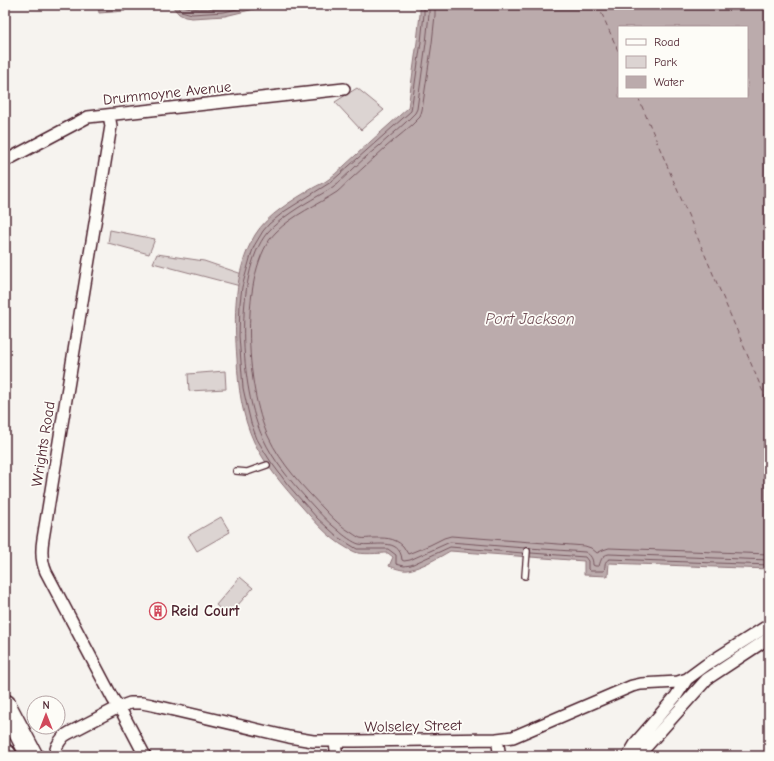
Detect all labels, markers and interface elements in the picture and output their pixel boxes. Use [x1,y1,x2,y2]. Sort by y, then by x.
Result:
legend [618,26,748,98]
text: Road [654,35,680,49]
text: Park [654,55,677,69]
text: Water [654,75,684,89]
street label: Drummoyne Avenue [102,77,233,109]
water label: Port Jackson [485,310,575,328]
street label: Wrights Road [27,400,59,488]
building icon: Reid Court [148,601,168,621]
place label: Reid Court [171,602,241,620]
north arrow [26,695,66,735]
text: N [42,699,50,712]
street label: Wolseley Street [364,716,463,736]

